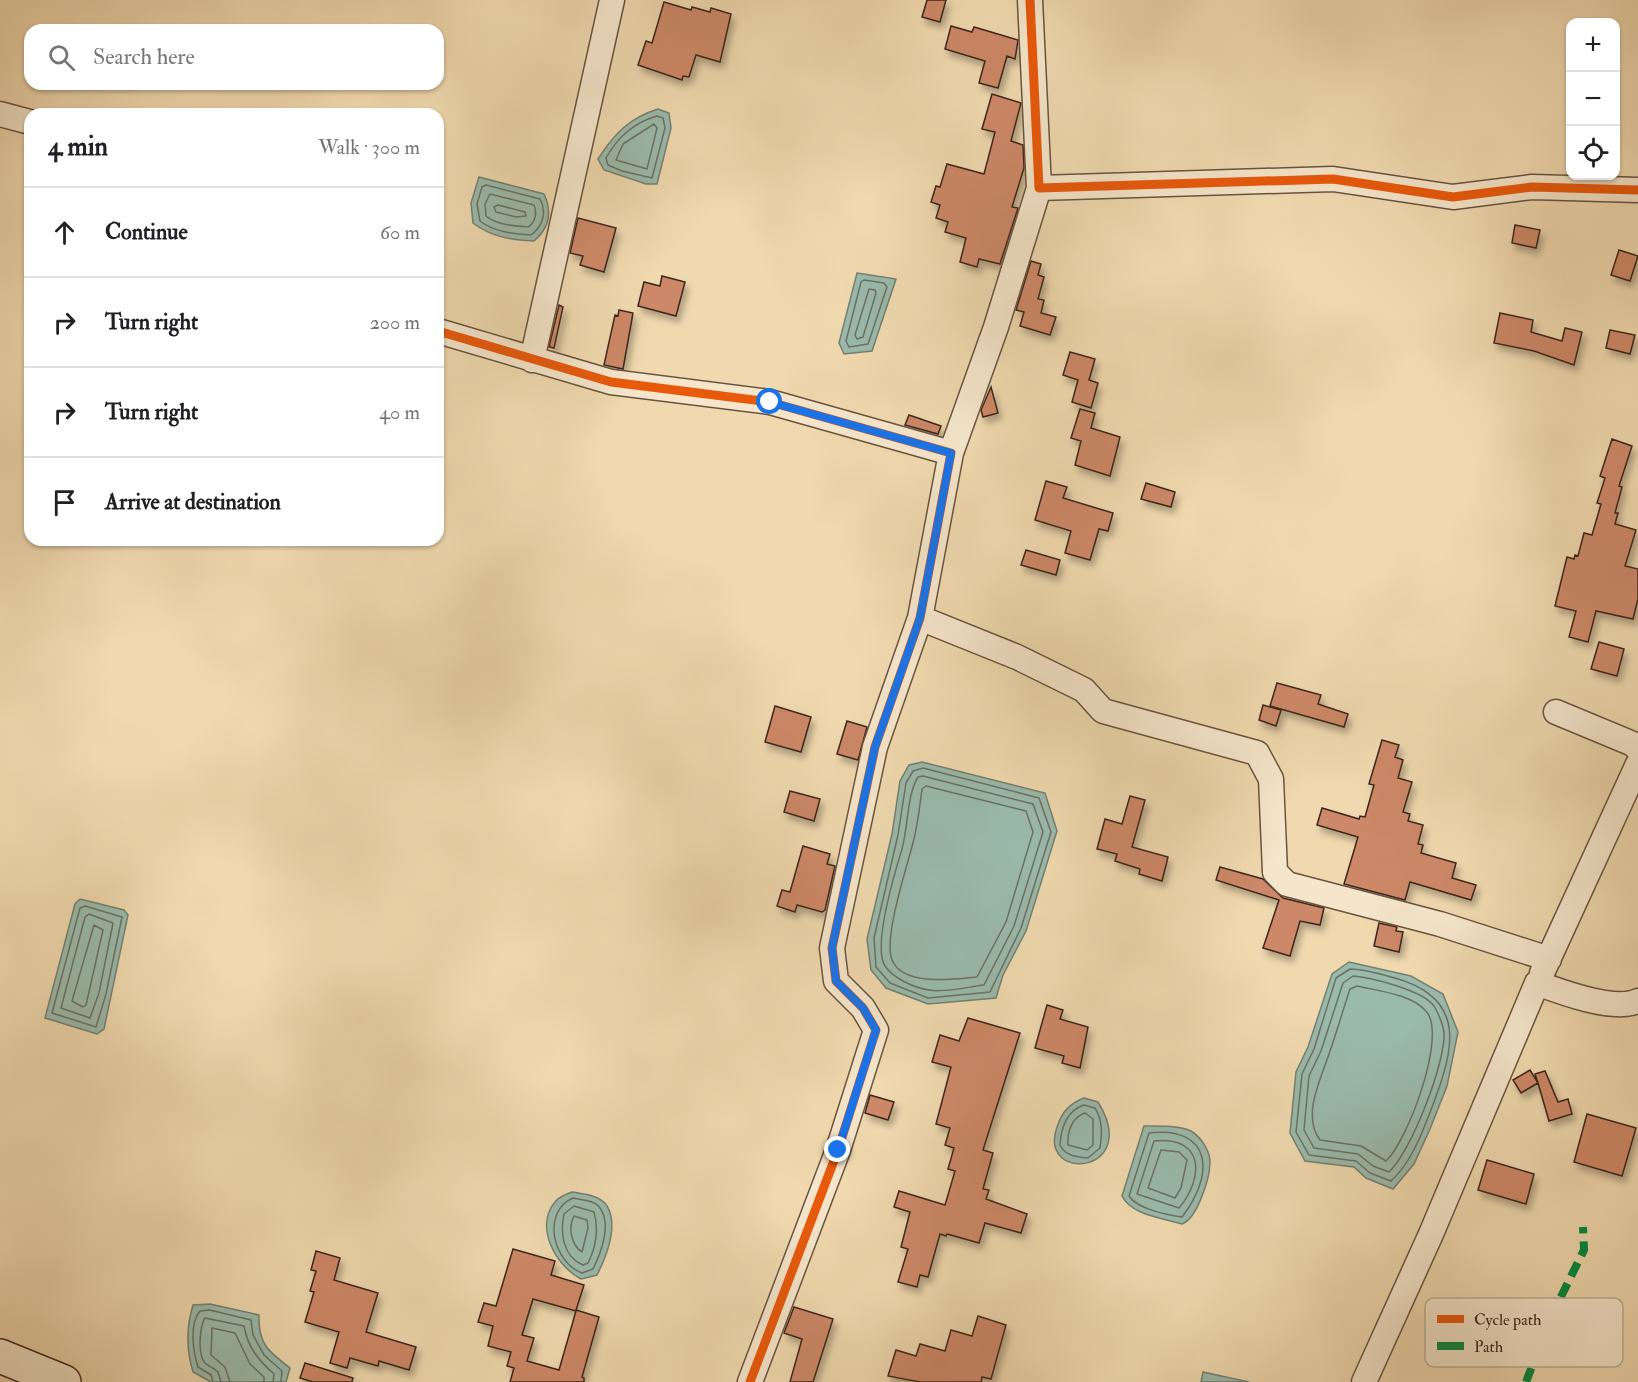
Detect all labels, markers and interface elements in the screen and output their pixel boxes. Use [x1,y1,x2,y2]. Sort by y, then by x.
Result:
map controls [1566,18,1620,180]
button: + [1566,18,1620,72]
search box [24,24,444,90]
icon: search [45,41,78,74]
text: Search here [93,43,195,71]
button: − [1566,72,1620,126]
button: locate [1566,126,1620,180]
text: 4 min [48,131,108,163]
text: Walk · 300 m [318,135,420,160]
icon: ahead [48,216,81,249]
text: Continue [105,218,188,246]
text: 60 m [380,220,420,245]
icon: right [48,306,81,339]
text: Turn right [105,308,198,336]
text: 200 m [370,310,420,335]
route start [756,388,782,414]
icon: right [48,396,81,429]
text: Turn right [105,398,198,426]
text: 40 m [379,400,420,425]
icon: arrive [48,486,81,519]
text: Arrive at destination [105,488,281,516]
route end [824,1136,850,1162]
legend [1425,1298,1623,1367]
text: Cycle path [1474,1310,1542,1331]
text: Path [1474,1337,1504,1357]

